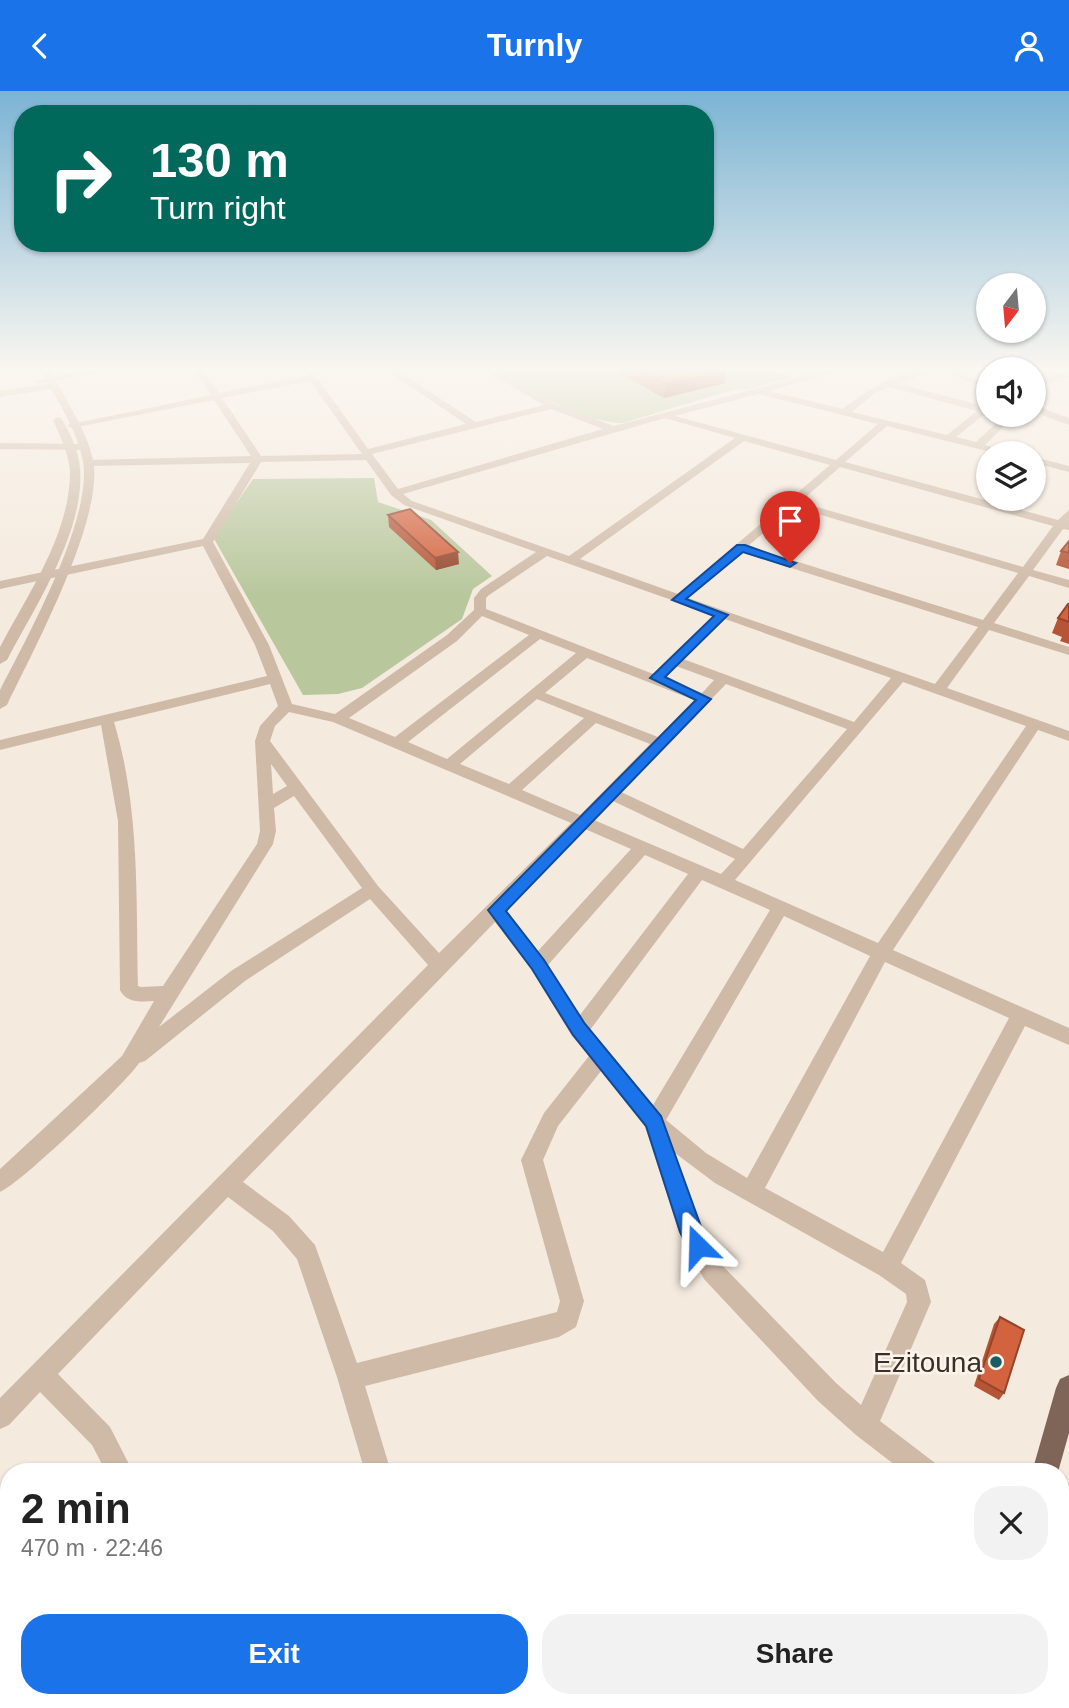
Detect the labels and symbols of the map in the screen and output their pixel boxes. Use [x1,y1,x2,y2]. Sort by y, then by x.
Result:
north arrow [976,273,1046,343]
pin [760,491,820,563]
position arrow [661,1209,735,1283]
place label: Ezitouna [873,1347,982,1378]
marker: Ezitouna [988,1354,1004,1370]

